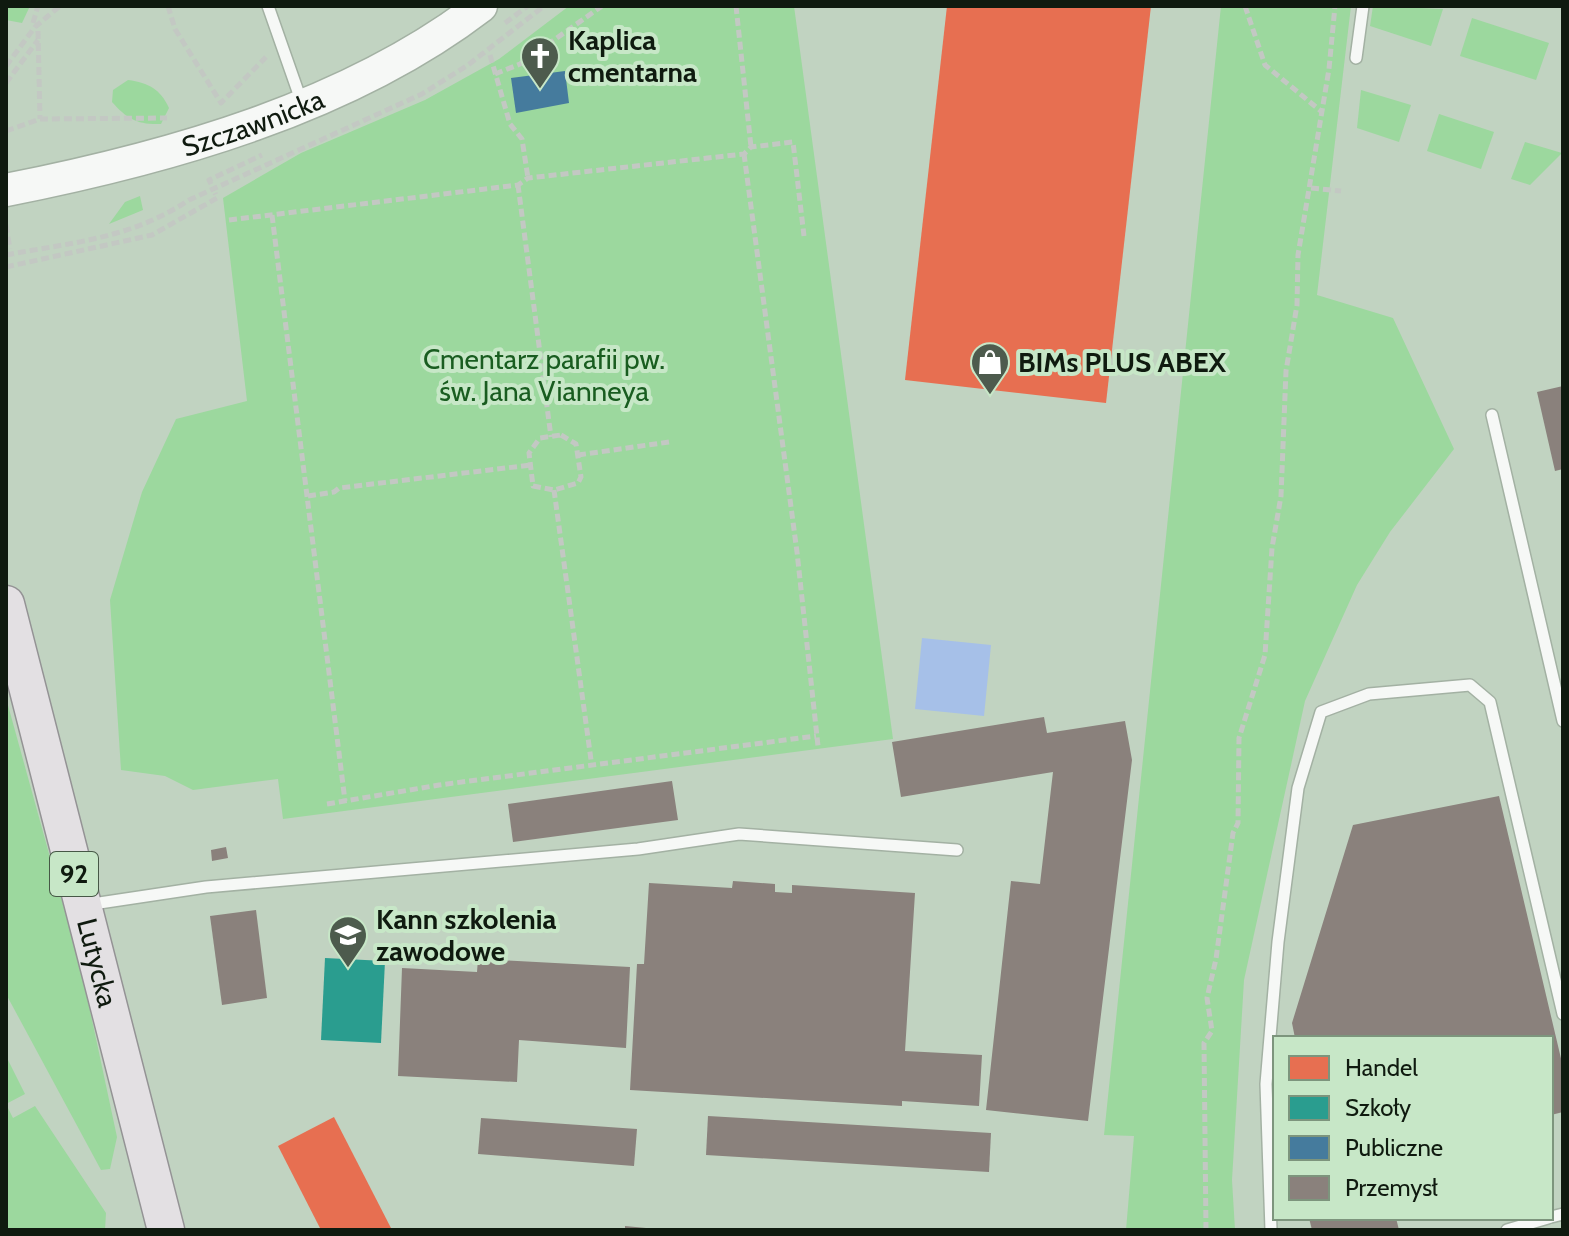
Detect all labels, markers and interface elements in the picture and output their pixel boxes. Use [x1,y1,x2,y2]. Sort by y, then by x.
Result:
place label: Kaplica cmentarna [568,23,697,89]
church icon: Kaplica cmentarna [519,35,561,90]
street label: Szczawnicka [178,82,330,164]
shop icon: BIMs PLUS ABEX [969,341,1011,396]
park label: Cmentarz parafii pw. św. Jana Vianneya [423,342,665,408]
place label: BIMs PLUS ABEX [1018,345,1227,379]
road number: 92 [50,852,98,896]
place label: Kann szkolenia zawodowe [376,902,556,968]
street label: Lutycka [70,914,125,1011]
school or university icon: Kann szkolenia zawodowe [327,914,369,969]
legend [1273,1036,1553,1220]
text: Handel [1345,1053,1418,1082]
text: Szkoły [1345,1093,1411,1122]
text: Publiczne [1345,1133,1443,1162]
text: Przemysł [1345,1173,1438,1202]

